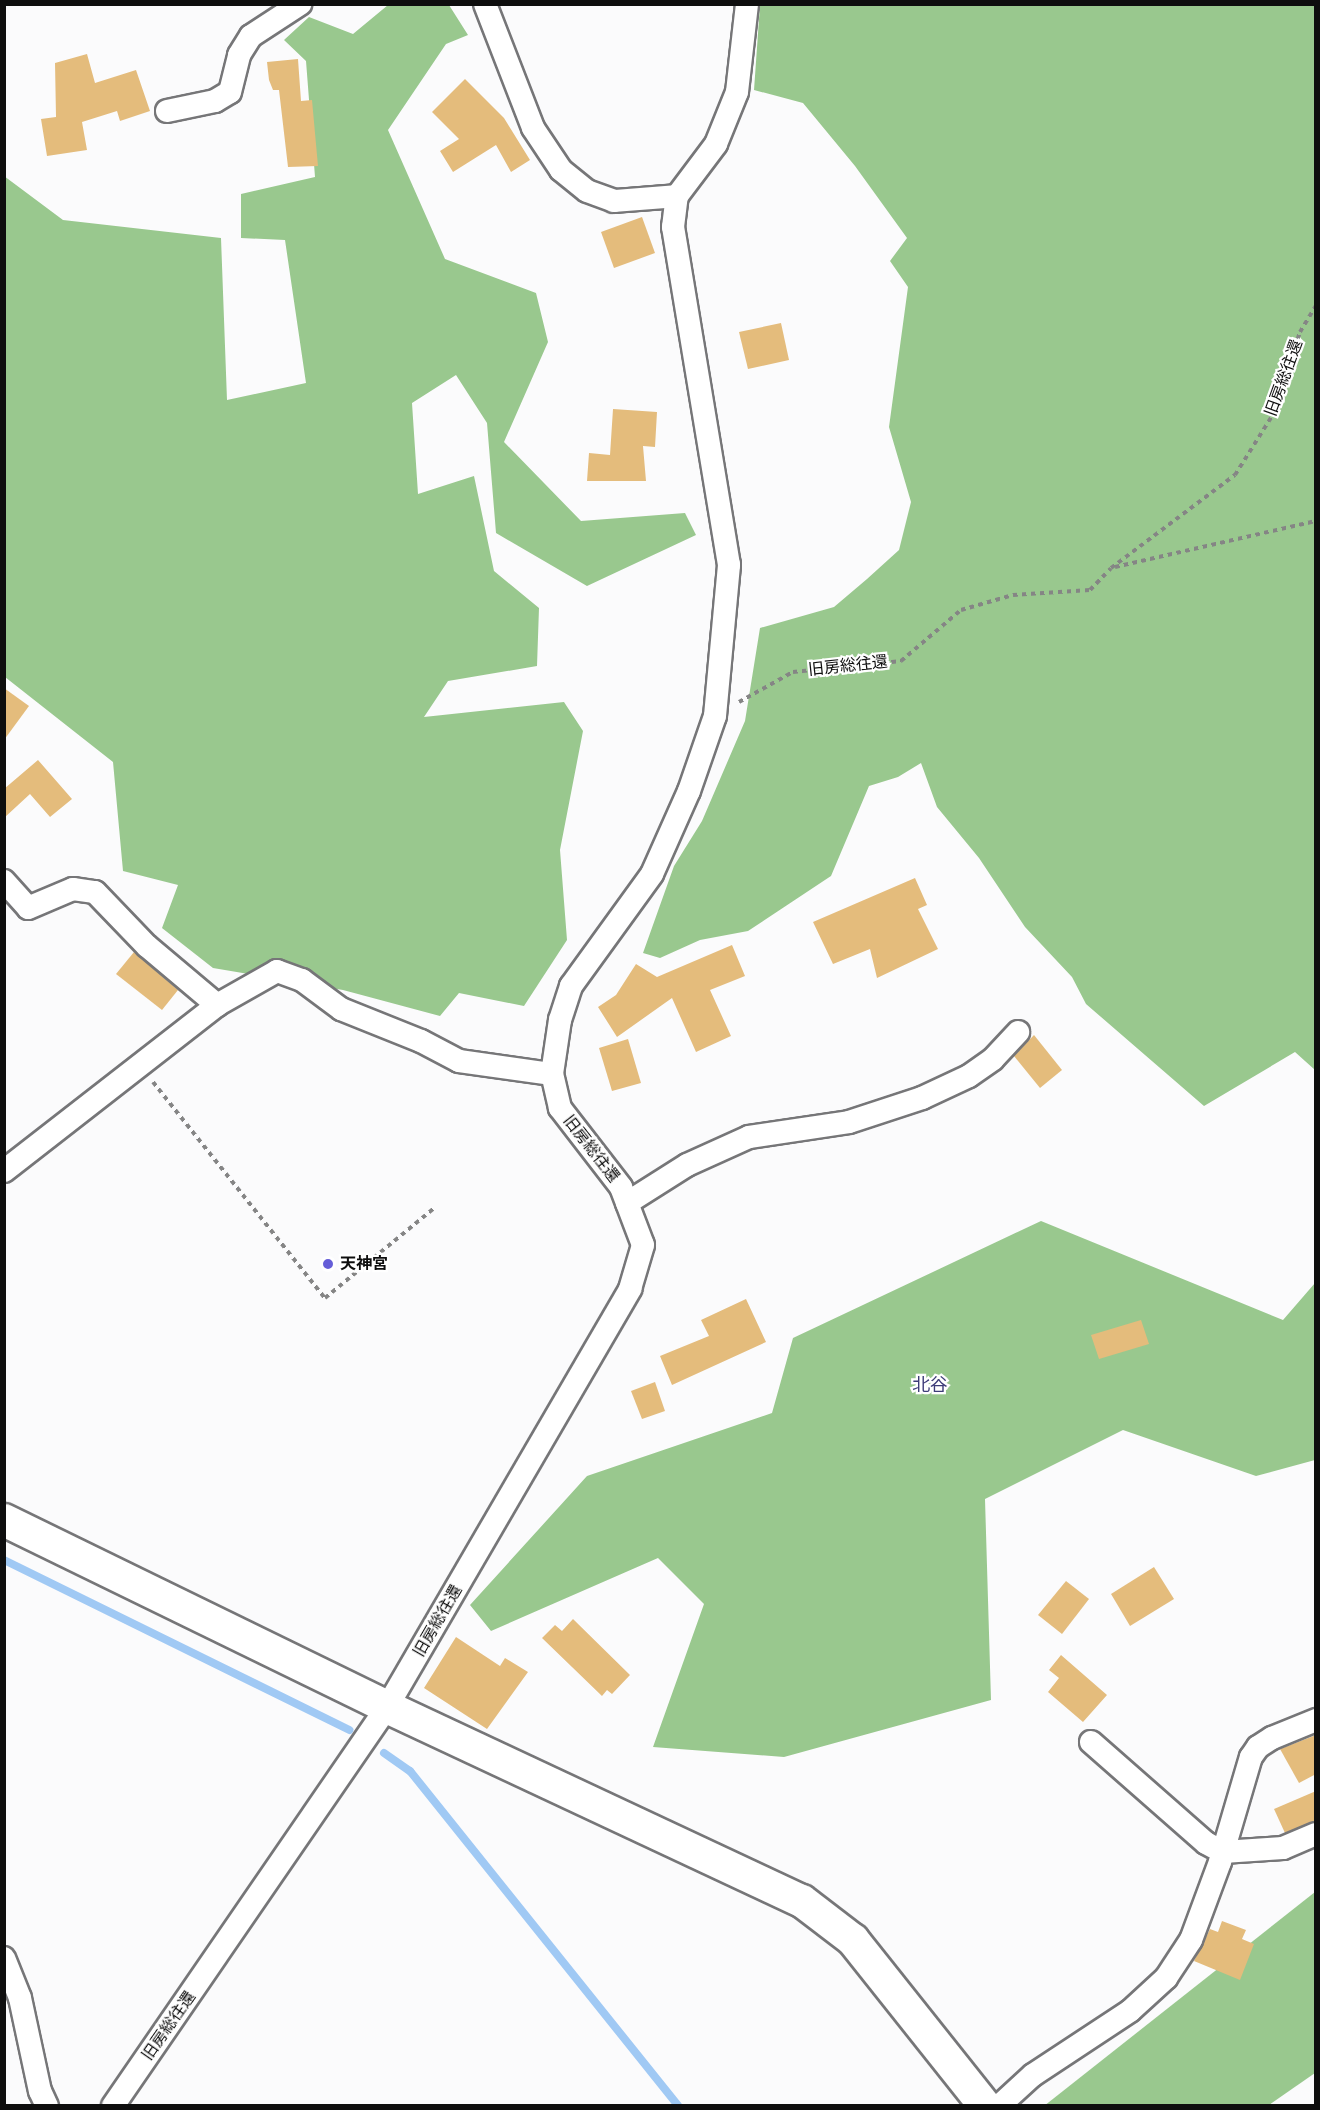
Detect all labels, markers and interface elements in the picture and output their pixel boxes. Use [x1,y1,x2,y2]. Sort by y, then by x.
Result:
street label: 旧房総往還 [1261,337,1307,419]
street label: 旧房総往還 [807,652,889,680]
street label: 旧房総往還 [559,1112,623,1186]
place label: 天神宮 [340,1254,388,1274]
marker: 天神宮 [321,1257,335,1271]
district label: 北谷 [912,1374,948,1396]
street label: 旧房総往還 [410,1582,466,1660]
street label: 旧房総往還 [138,1988,200,2064]

